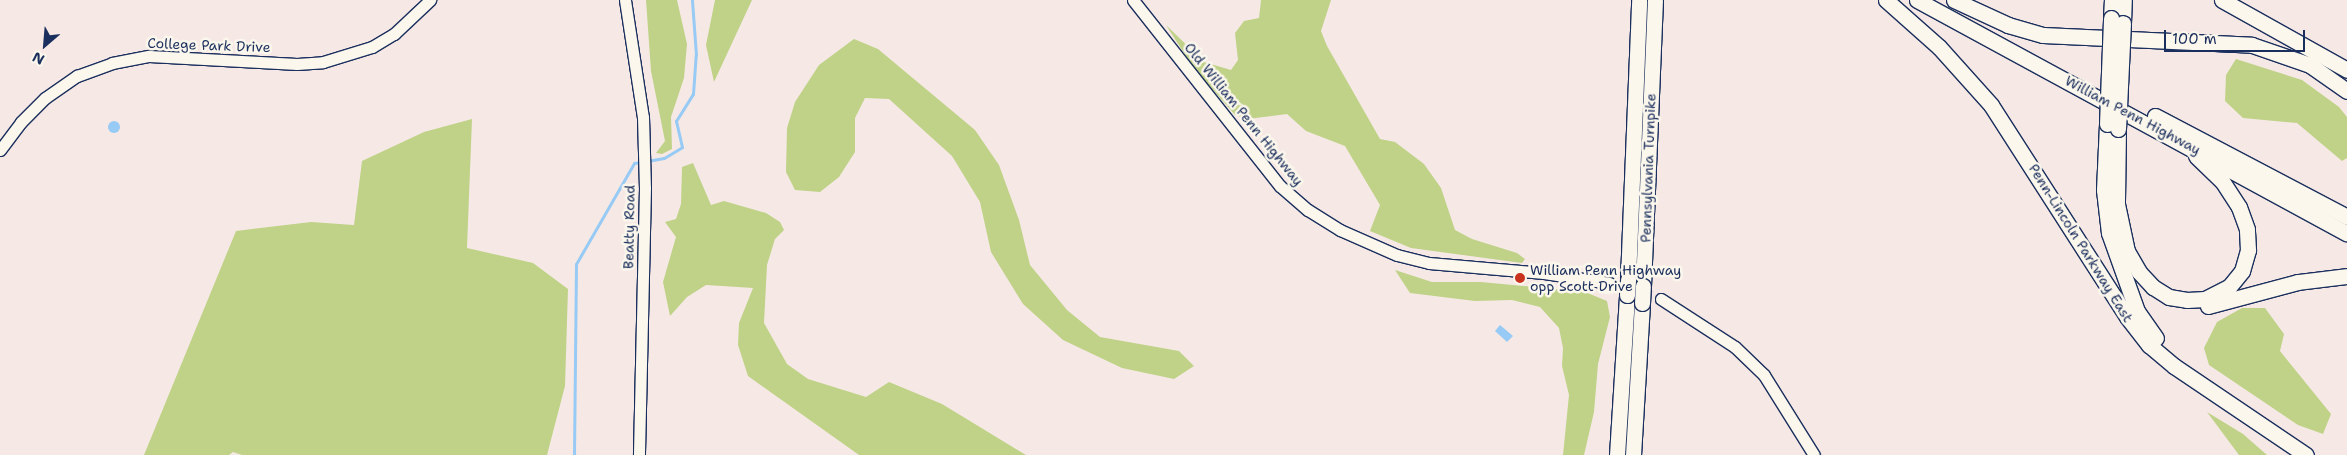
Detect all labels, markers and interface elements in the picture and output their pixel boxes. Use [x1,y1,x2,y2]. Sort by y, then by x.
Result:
north arrow [20,20,70,70]
scale bar [2167,20,2308,52]
text: 100 m [2172,29,2217,49]
street label: College Park Drive [147,34,271,56]
street label: Old William Penn Highway [1181,39,1307,189]
text: N [29,48,47,69]
street label: William Penn Highway [2062,72,2204,158]
street label: Pennsylvania Turnpike [1637,93,1659,243]
street label: Penn-Lincoln Parkway East [2025,161,2137,325]
street label: Beatty Road [620,185,638,269]
place label: William Penn Highway opp Scott Drive [1530,262,1681,294]
marker: William Penn Highway opp Scott Drive [1514,272,1526,284]

